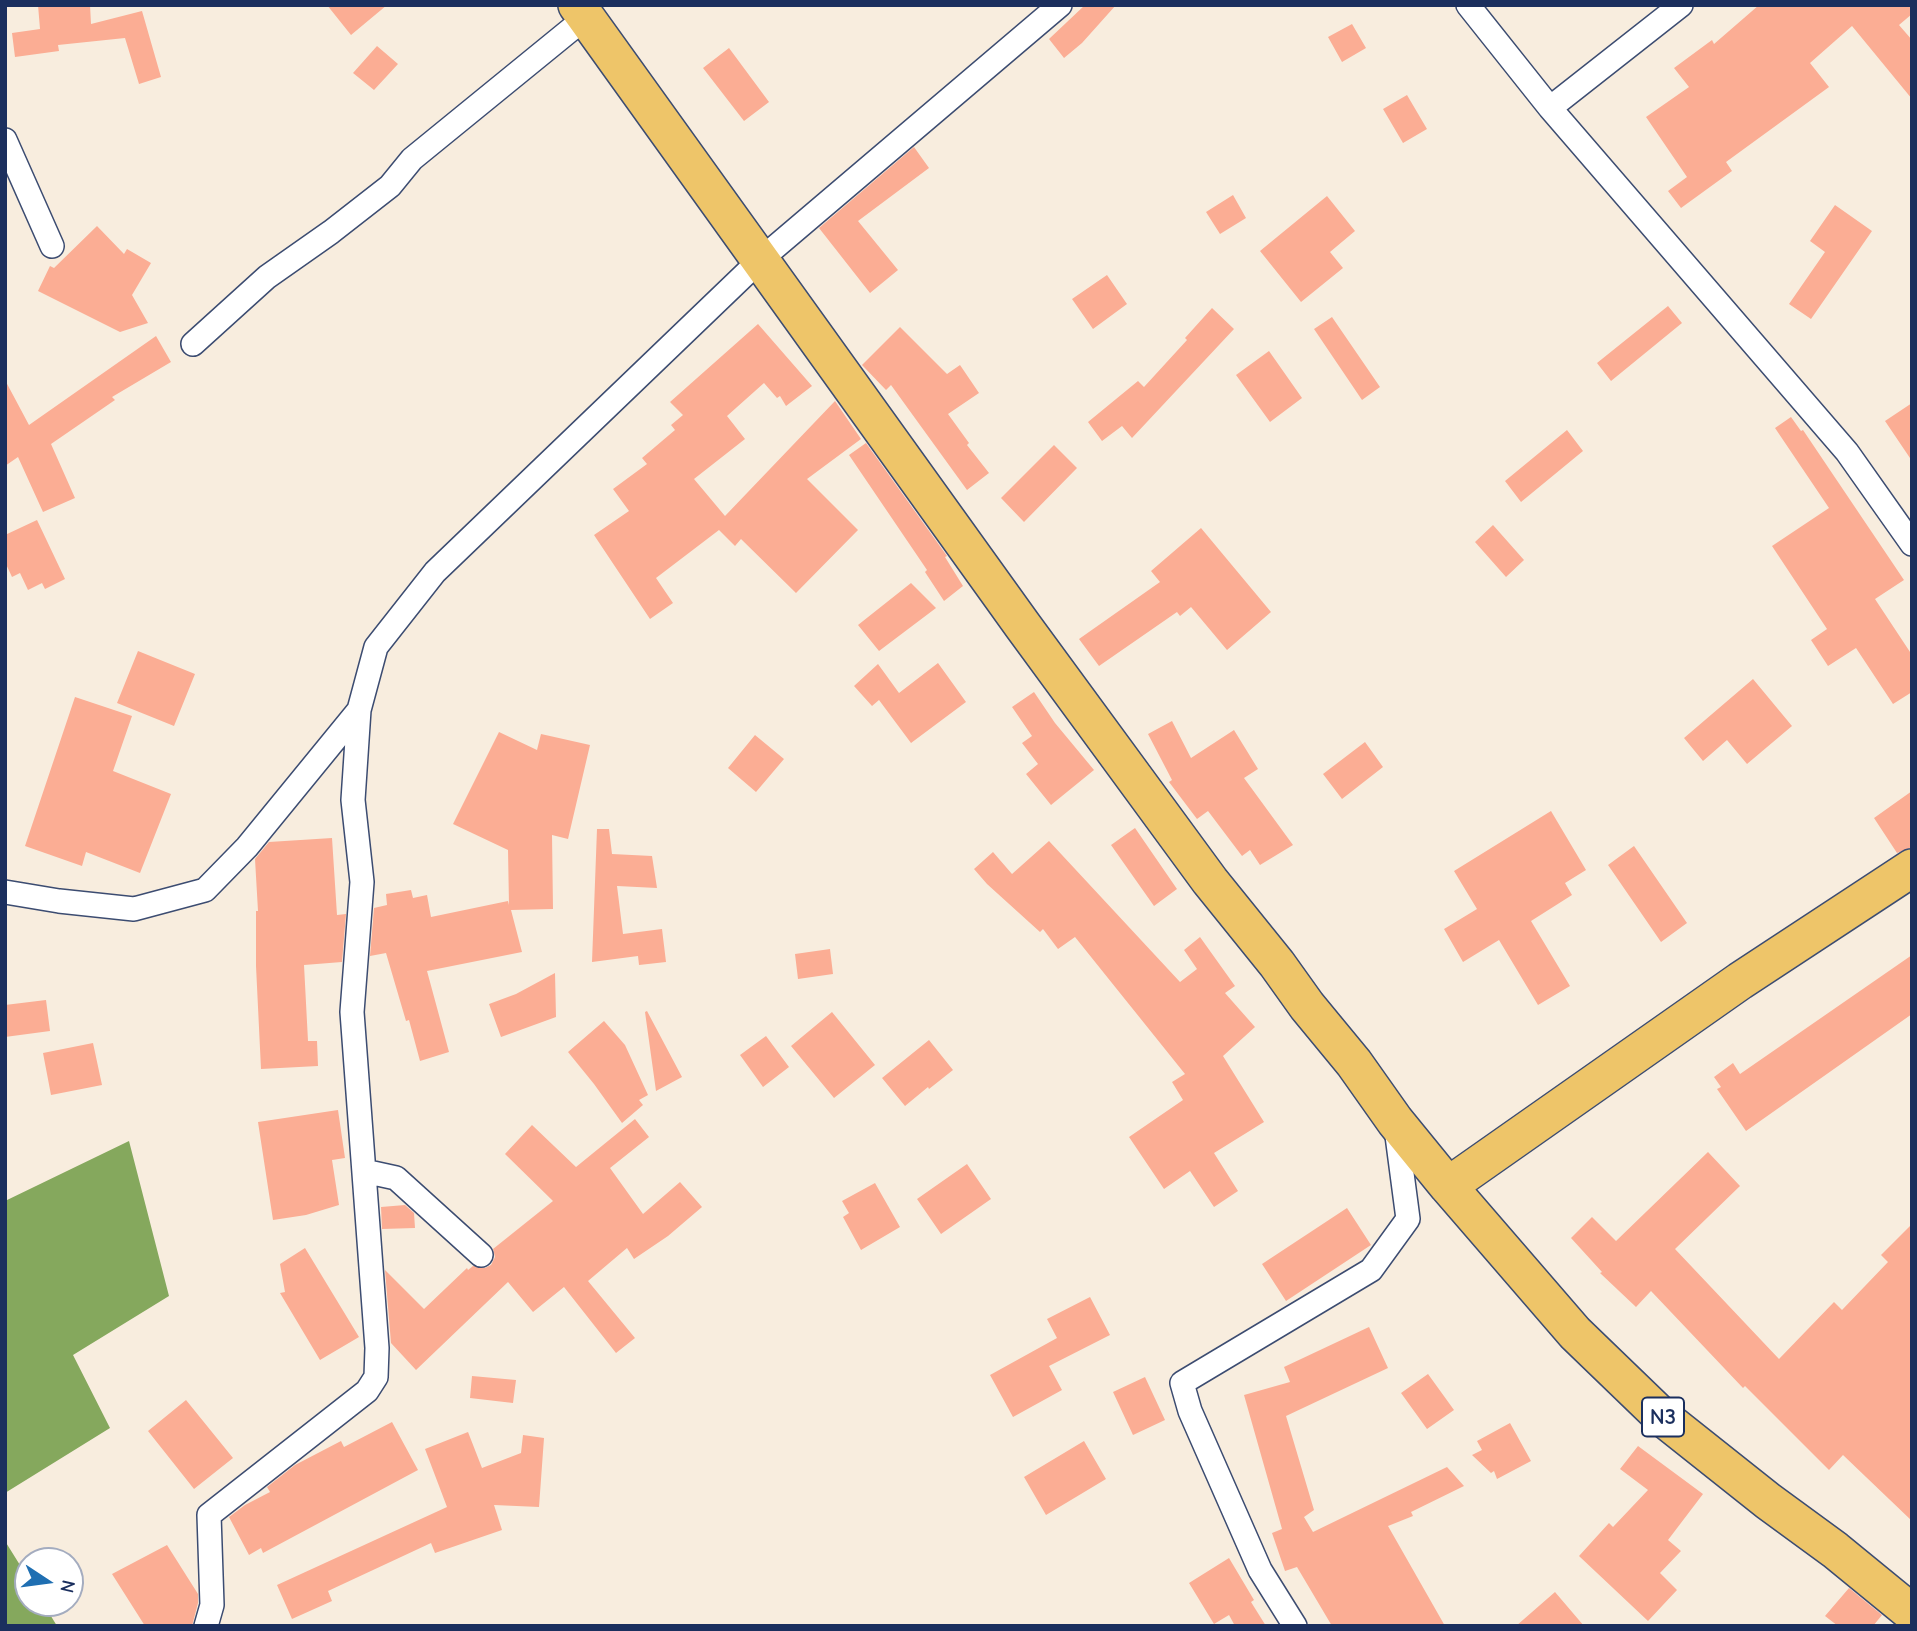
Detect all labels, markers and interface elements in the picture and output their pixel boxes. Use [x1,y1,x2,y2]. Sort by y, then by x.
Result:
road number: N3 [1642,1398,1684,1436]
north arrow [14,1547,84,1617]
text: N [55,1578,80,1595]

